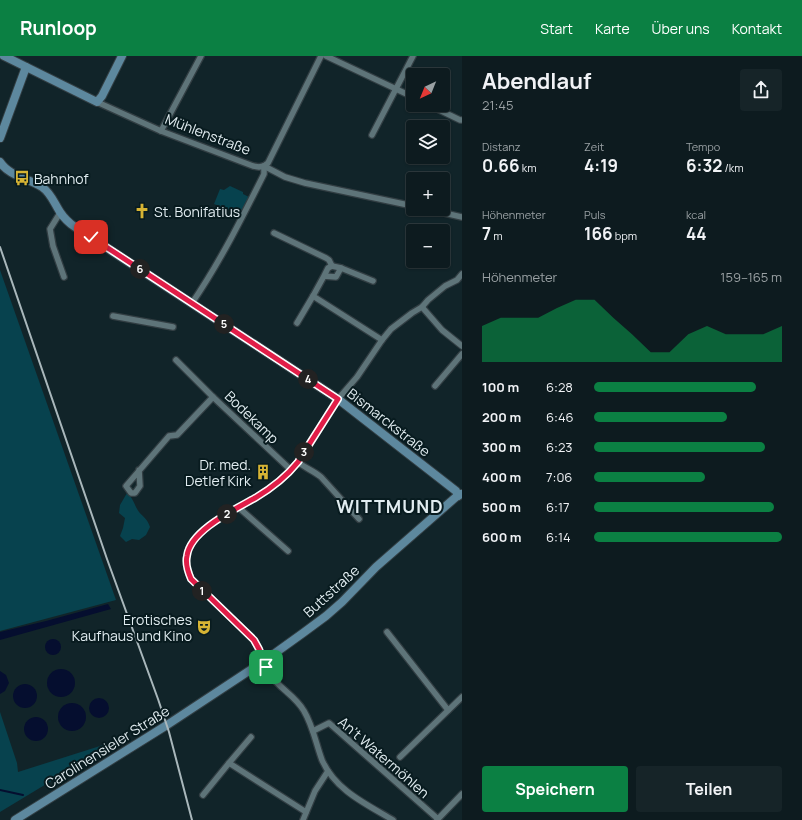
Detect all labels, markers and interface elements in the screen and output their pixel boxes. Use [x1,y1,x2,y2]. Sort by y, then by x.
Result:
text: Runloop [20,15,97,41]
text: Start [540,19,573,38]
text: Karte [595,19,630,38]
text: Über uns [652,19,710,38]
text: Kontakt [732,19,782,38]
text: Abendlauf [482,66,591,96]
north arrow [406,68,450,112]
map controls [406,68,450,268]
button: share [740,69,782,111]
text: 21:45 [482,96,514,114]
street label: Mühlenstraße [163,109,253,159]
button: layers [406,120,450,164]
text: Distanz [482,139,521,154]
text: Zeit [584,139,604,154]
text: Tempo [686,139,720,154]
text: 0.66 [482,154,519,177]
text: 4:19 [584,154,618,177]
text: 6:32 [686,154,722,177]
text: km [519,160,536,175]
text: /km [722,160,744,175]
bus stop icon: Bahnhof [13,169,31,187]
place label: Bahnhof [34,169,89,188]
button: + [406,172,450,216]
church icon: St. Bonifatius [133,202,151,220]
place label: St. Bonifatius [154,202,240,221]
text: Höhenmeter [482,207,546,222]
text: Puls [584,207,606,222]
text: kcal [686,207,706,222]
pin [74,220,108,254]
text: 7 [482,222,491,245]
text: 166 [584,222,613,245]
text: 44 [686,222,706,245]
button: − [406,224,450,268]
icon: check [80,226,102,248]
text: m [491,228,503,243]
text: bpm [613,228,637,243]
pin: 6 [130,259,150,279]
text: 6 [137,261,143,276]
text: Höhenmeter [482,268,557,286]
text: 159–165 m [720,268,782,286]
pin: 5 [214,314,234,334]
text: 5 [221,316,227,331]
pin: 4 [298,369,318,389]
text: 4 [305,371,311,386]
text: 100 m [482,378,519,396]
text: 6:28 [546,378,573,396]
street label: Bismarckstraße [344,384,434,460]
street label: Bodekamp [221,386,283,448]
text: 200 m [482,408,521,426]
text: 6:46 [546,408,574,426]
text: 300 m [482,438,521,456]
text: 6:23 [546,438,573,456]
pin: 3 [294,442,314,462]
text: 3 [301,444,307,459]
place label: Dr. med. Detlef Kirk [185,455,252,490]
building icon: Dr. med. Detlef Kirk [254,463,272,481]
text: 400 m [482,468,521,486]
text: 7:06 [546,468,572,486]
district label: WITTMUND [336,494,444,518]
text: 500 m [482,498,521,516]
text: 6:17 [546,498,570,516]
pin: 2 [217,504,237,524]
text: 2 [224,506,230,521]
text: 600 m [482,528,521,546]
text: 6:14 [546,528,571,546]
street label: Buttstraße [299,561,363,621]
pin: 1 [192,581,212,601]
text: 1 [200,583,204,598]
place label: Erotisches Kaufhaus und Kino [72,610,192,645]
theatre icon: Erotisches Kaufhaus und Kino [195,618,213,636]
pin [249,650,283,684]
icon: arrive [255,656,277,678]
street label: Carolinensieler Straße [41,701,173,793]
street label: An't Watermöhlen [334,712,434,802]
button: Speichern [482,766,628,812]
button: Teilen [636,766,782,812]

